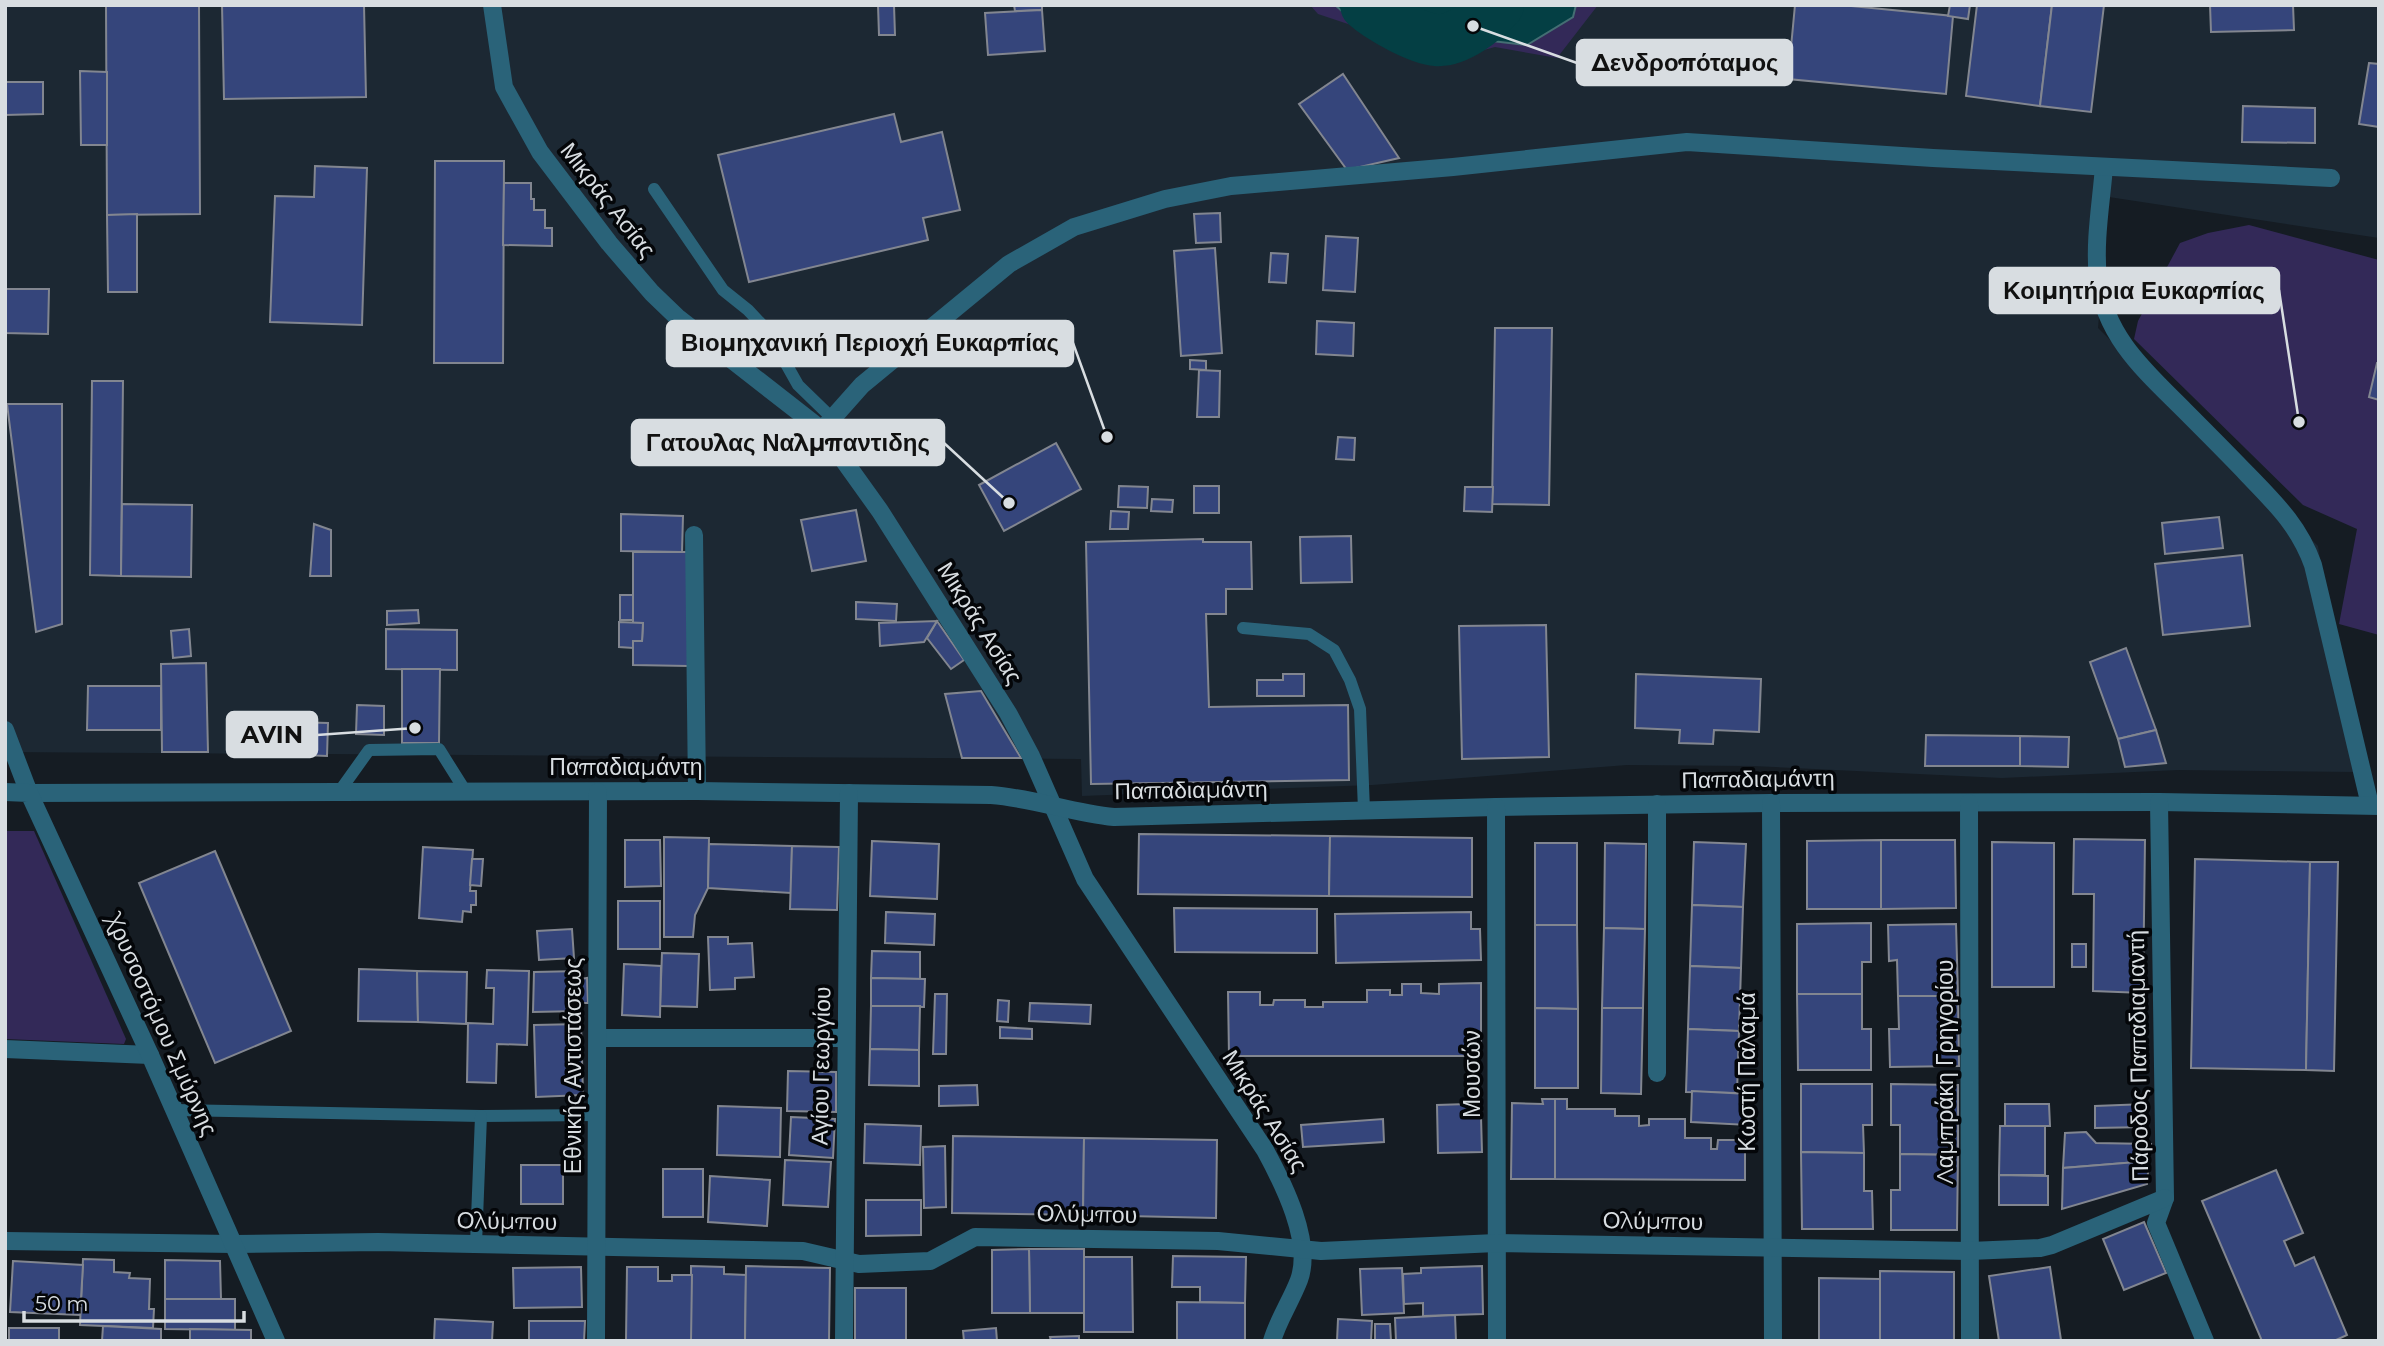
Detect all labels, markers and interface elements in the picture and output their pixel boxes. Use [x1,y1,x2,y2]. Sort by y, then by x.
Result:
callout: Δενδροπόταμος [1577,40,1792,85]
text: Δενδροπόταμος [1590,48,1779,77]
street label: Μικράς Ασίας [554,137,662,263]
callout: Κοιμητήρια Ευκαρπίας [1990,268,2279,313]
text: Κοιμητήρια Ευκαρπίας [2003,276,2265,305]
callout: Βιομηχανική Περιοχή Ευκαρπίας [667,321,1073,366]
text: Βιομηχανική Περιοχή Ευκαρπίας [681,328,1059,357]
callout: Γατουλας Ναλμπαντιδης [632,420,944,465]
text: Γατουλας Ναλμπαντιδης [646,428,930,457]
street label: Μικράς Ασίας [931,557,1029,689]
callout: AVIN [227,712,317,757]
text: AVIN [240,720,303,749]
street label: Παπαδιαμάντη [549,753,703,781]
street label: Παπαδιαμάντη [1681,764,1835,794]
street label: Παπαδιαμάντη [1114,775,1268,805]
street label: Χρυσοστόμου Σμύρνης [99,907,223,1140]
street label: Πάροδος Παπαδιαμαντή [2122,930,2154,1182]
street label: Εθνικής Αντιστάσεως [559,958,587,1174]
street label: Λαμπράκη Γρηγορίου [1931,960,1959,1184]
street label: Αγίου Γεωργίου [806,986,836,1146]
street label: Κωστή Παλαμά [1733,992,1761,1152]
street label: Μουσών [1458,1030,1486,1118]
street label: Μικράς Ασίας [1216,1045,1314,1177]
street label: Ολύμπου [1037,1199,1137,1229]
street label: Ολύμπου [457,1206,557,1236]
street label: Ολύμπου [1603,1206,1703,1236]
scale bar [24,1280,245,1324]
text: 50 m [35,1291,89,1316]

